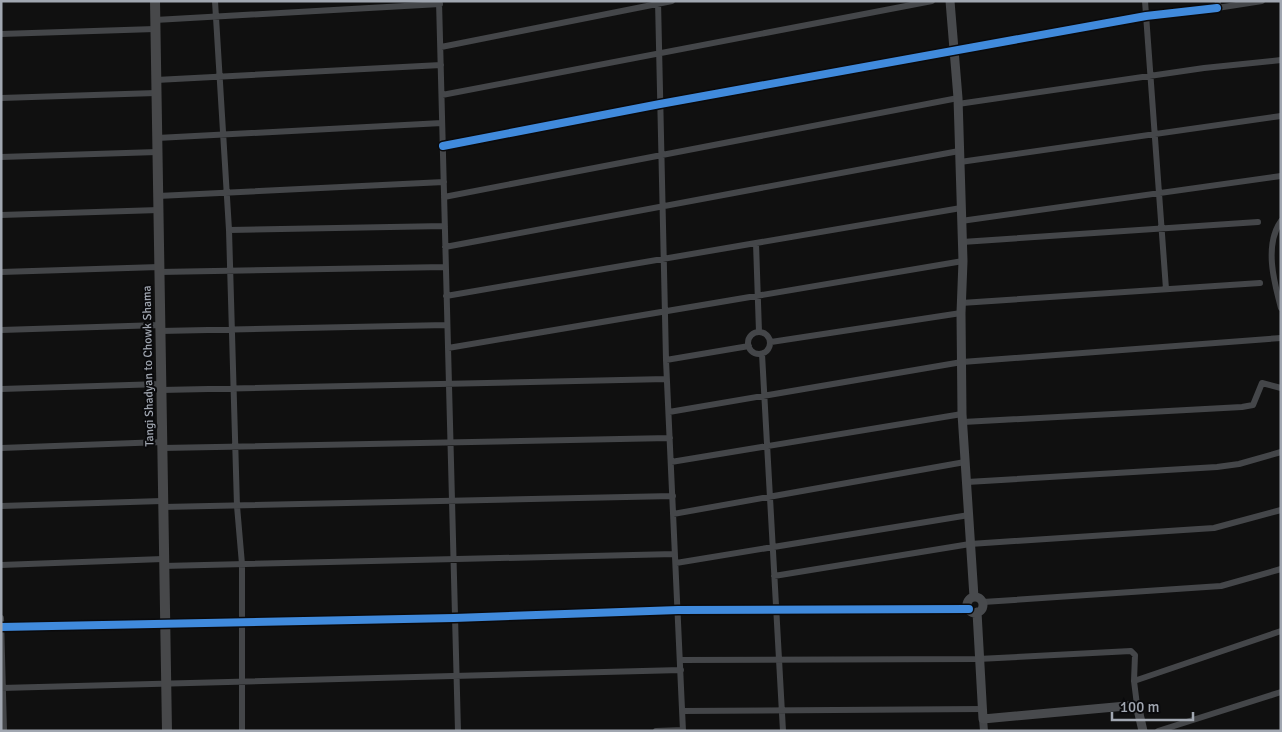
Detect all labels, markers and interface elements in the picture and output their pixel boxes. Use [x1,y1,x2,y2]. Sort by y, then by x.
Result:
street label: Tangi Shadyan to Chowk Shama [140,285,157,447]
scale bar [1112,690,1193,722]
text: 100 m [1120,698,1160,716]

